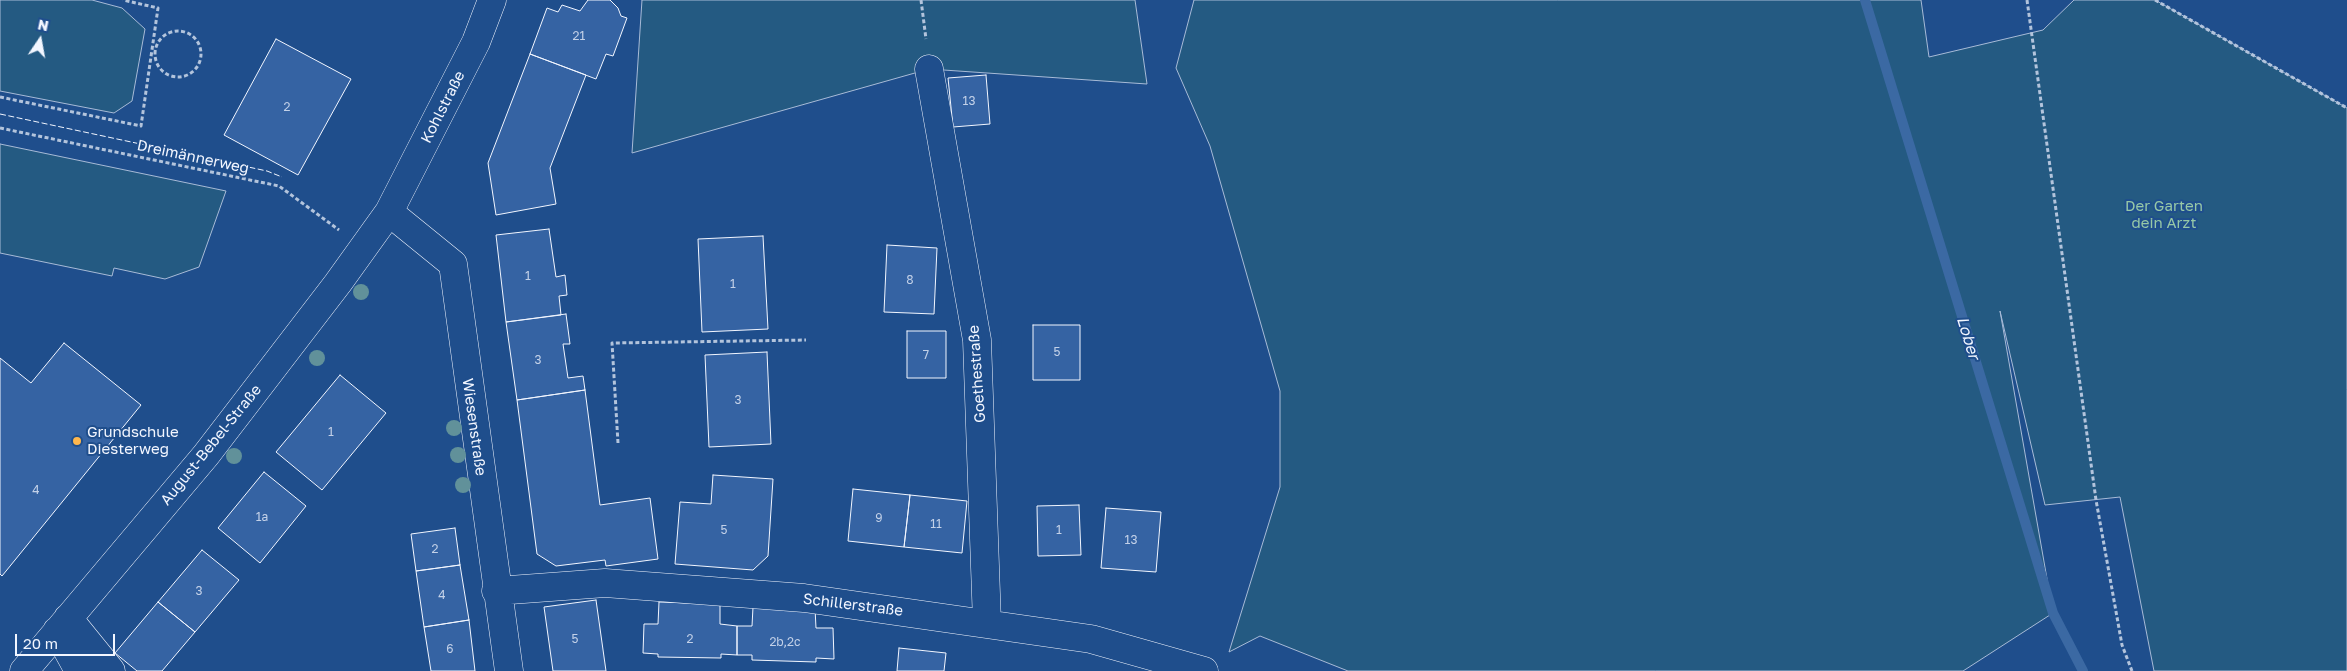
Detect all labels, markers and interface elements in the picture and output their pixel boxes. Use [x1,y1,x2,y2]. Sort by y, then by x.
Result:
north arrow [15,15,65,65]
text: N [36,15,50,34]
house number: 21 [573,29,585,43]
street label: Kohlstraße [417,68,469,146]
house number: 13 [963,94,975,108]
house number: 2 [284,100,290,114]
street label: Dreimännerweg [135,136,251,178]
park label: Der Garten dein Arzt [2125,197,2203,232]
house number: 1 [525,269,531,283]
house number: 8 [906,273,914,287]
house number: 1 [730,277,736,291]
water label: Lober [1952,314,1984,362]
street label: Goethestraße [965,325,989,423]
house number: 5 [1054,345,1060,359]
house number: 7 [923,348,929,362]
house number: 3 [534,353,542,367]
street label: Wiesenstraße [458,377,490,477]
street label: August-Bebel-Straße [157,381,265,509]
house number: 3 [734,393,742,407]
place label: Grundschule Diesterweg [87,423,179,458]
house number: 1 [328,425,334,439]
marker: Grundschule Diesterweg [71,435,83,447]
house number: 4 [32,483,40,497]
house number: 1a [256,510,268,524]
house number: 9 [875,511,883,525]
house number: 11 [930,517,942,531]
house number: 5 [721,523,727,537]
house number: 1 [1056,523,1062,537]
house number: 13 [1125,533,1137,547]
house number: 2 [432,542,438,556]
house number: 3 [195,584,203,598]
house number: 4 [438,588,446,602]
street label: Schillerstraße [802,590,904,620]
scale bar [18,624,118,656]
house number: 5 [572,632,578,646]
house number: 2 [687,632,693,646]
text: 20 m [23,634,58,652]
house number: 2b,2c [769,635,801,649]
house number: 6 [446,642,454,656]

